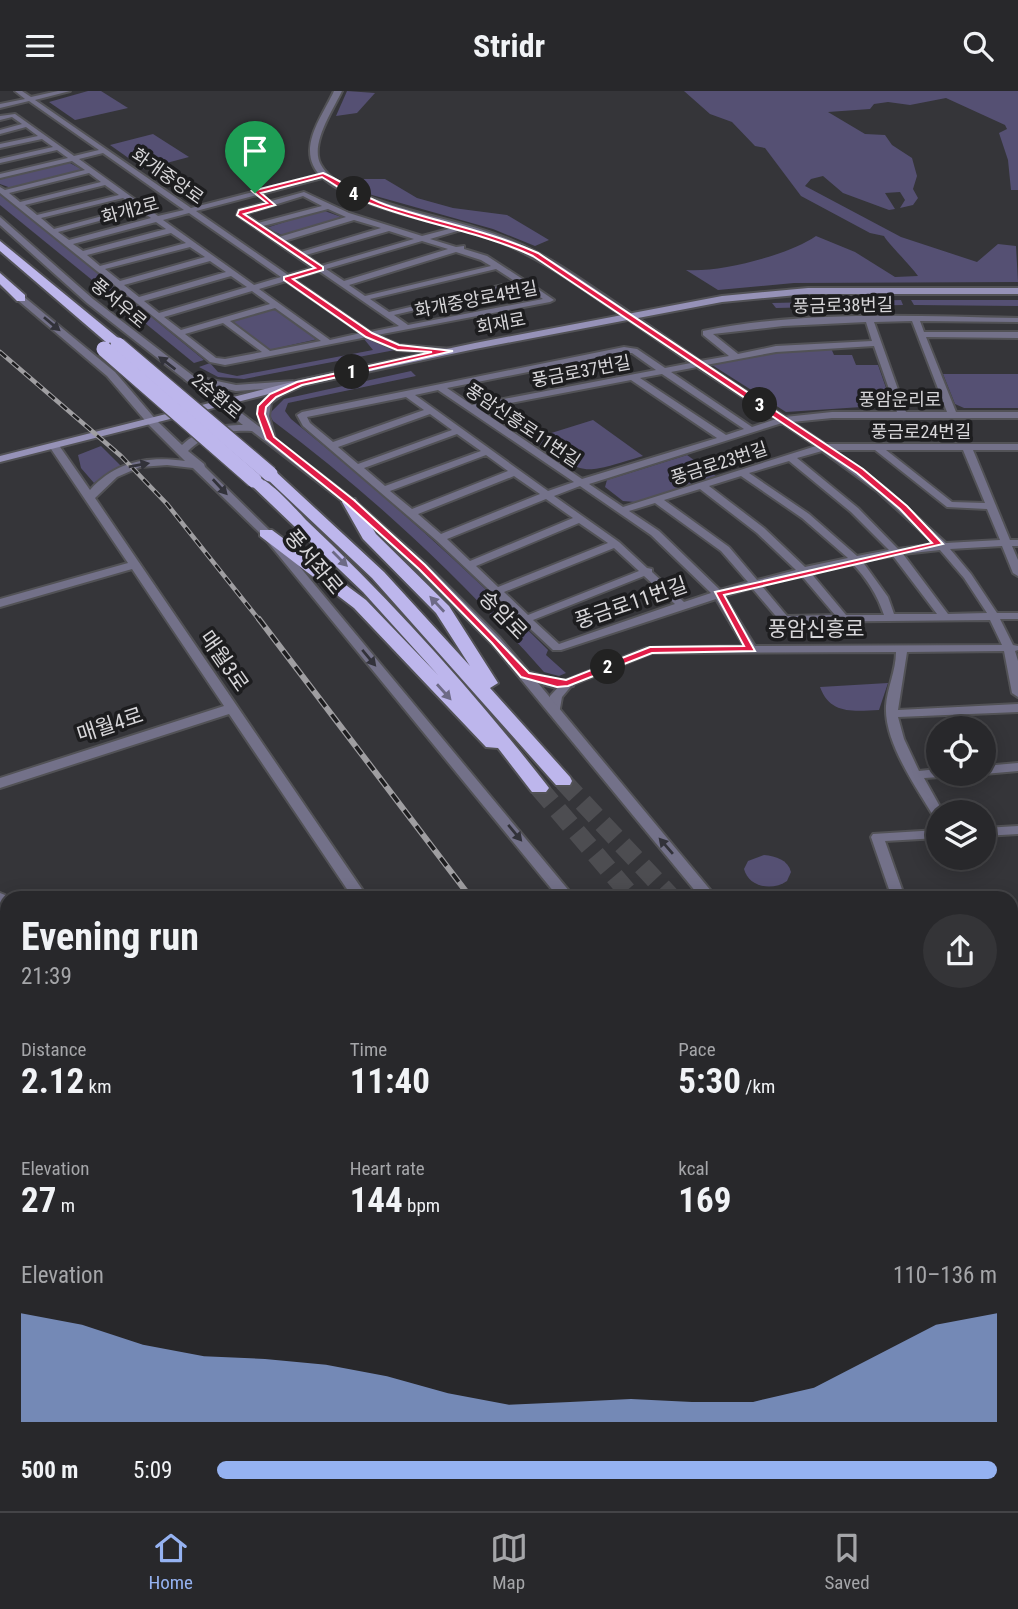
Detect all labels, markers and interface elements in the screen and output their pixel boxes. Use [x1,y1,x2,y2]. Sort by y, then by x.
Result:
icon: menu [21,27,59,65]
text: Stridr [473,27,545,65]
icon: search [959,27,997,65]
pin [225,121,285,193]
icon: arrive [236,132,274,170]
street label: 화개중앙로 [128,144,208,208]
pin: 4 [336,177,372,211]
text: 4 [349,182,358,205]
street label: 화개2로 [99,192,161,228]
street label: 풍서우로 [87,274,151,332]
street label: 화개중앙로4번길 [413,277,539,321]
street label: 풍금로38번길 [793,294,893,316]
street label: 회재로 [475,308,527,338]
one-way arrow [43,316,61,332]
street label: 풍금로37번길 [530,351,632,391]
one-way arrow [159,355,177,370]
pin: 1 [334,355,370,389]
text: 1 [347,360,356,383]
street label: 2순환로 [188,369,246,423]
street label: 풍암신흥로11번길 [462,379,584,471]
pin: 3 [742,387,778,423]
street label: 풍암운리로 [859,389,941,410]
text: 3 [755,393,764,416]
street label: 풍금로24번길 [871,421,971,442]
street label: 풍금로23번길 [668,437,770,489]
one-way arrow [128,459,150,470]
one-way arrow [212,478,228,495]
street label: 풍서좌로 [280,525,348,599]
one-way arrow [331,551,348,567]
street label: 풍금로11번길 [572,573,690,633]
street label: 송암로 [474,586,532,644]
one-way arrow [428,595,445,612]
street label: 풍암신흥로 [768,617,864,641]
street label: 매월3로 [195,626,253,696]
one-way arrow [362,649,377,667]
pin: 2 [590,649,626,685]
text: 2 [603,655,612,678]
one-way arrow [436,683,452,700]
street label: 매월4로 [74,703,146,747]
map controls [926,716,996,870]
button: locate [926,716,996,786]
button: layers [926,800,996,870]
one-way arrow [507,824,522,842]
one-way arrow [658,837,674,855]
button: share [923,914,997,988]
text: Evening run [21,915,199,959]
text: 21:39 [21,963,72,990]
text: Distance [21,1038,86,1061]
text: Time [350,1038,387,1061]
text: Pace [678,1038,716,1061]
text: 2.12 [21,1061,84,1102]
text: 11:40 [350,1061,430,1102]
text: 5:30 [678,1061,741,1102]
text: km [84,1075,111,1098]
text: /km [741,1075,775,1098]
text: Elevation [21,1157,89,1180]
text: Heart rate [350,1157,425,1180]
text: kcal [678,1157,709,1180]
text: 27 [21,1180,56,1221]
text: 144 [350,1180,403,1221]
text: 169 [678,1180,731,1221]
text: m [56,1194,75,1217]
text: bpm [403,1194,440,1217]
text: Elevation [21,1262,104,1289]
text: 110–136 m [893,1262,997,1289]
text: 500 m [21,1457,78,1484]
text: 5:09 [133,1457,172,1484]
tab: Home [148,1529,193,1594]
tab: Map [490,1529,528,1594]
tab: Saved [824,1529,870,1594]

